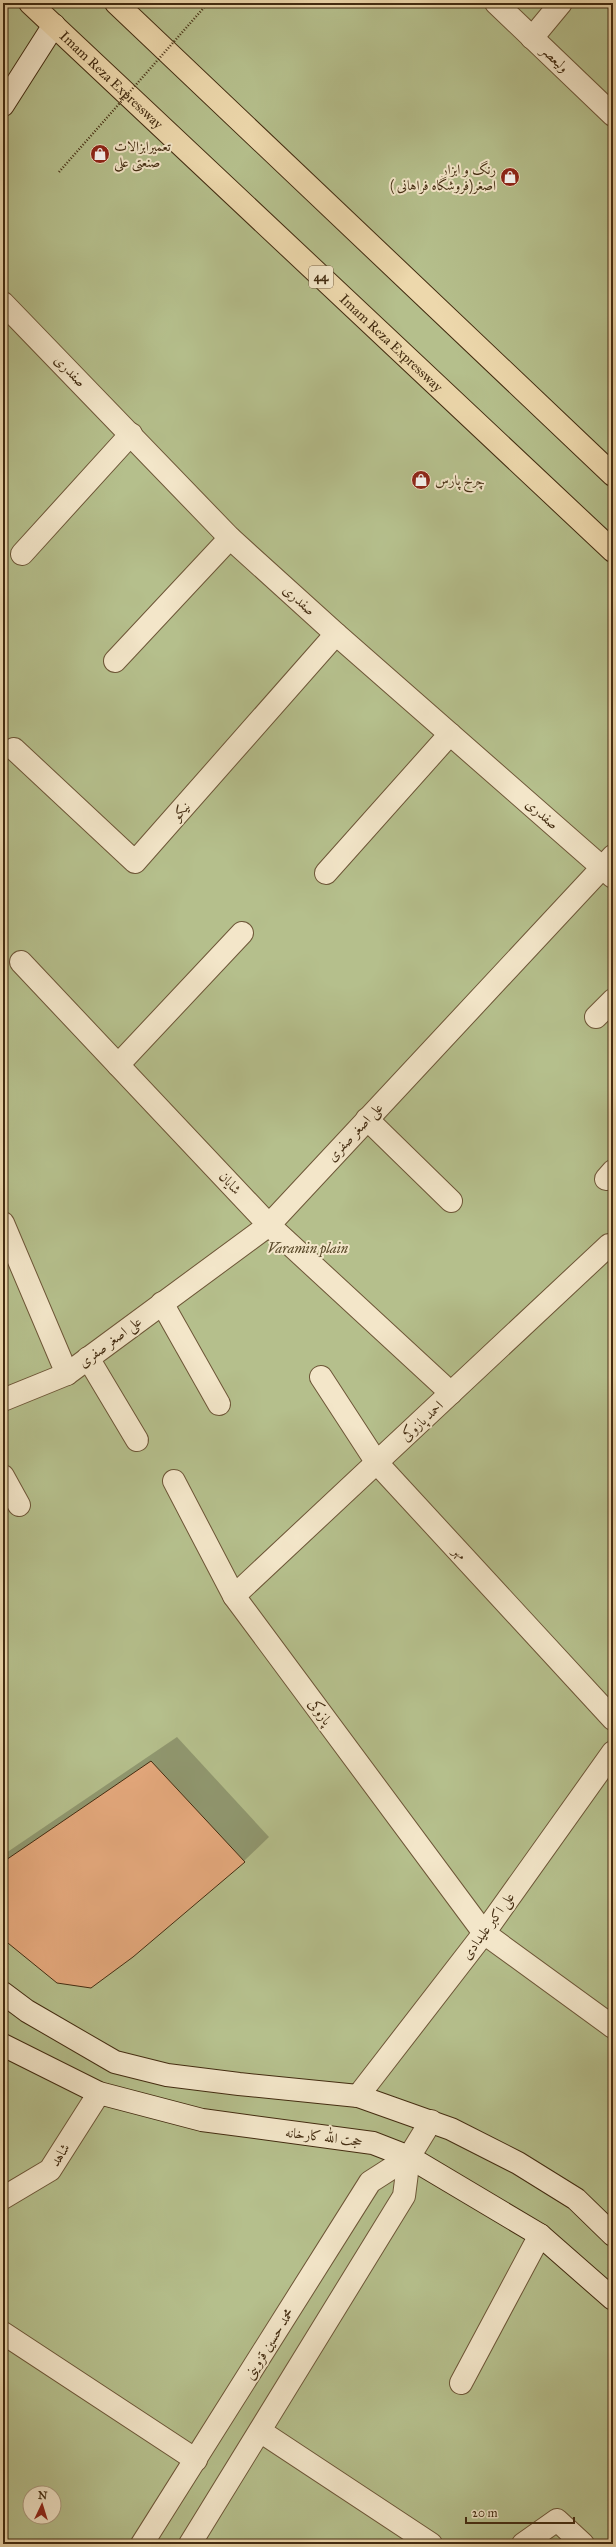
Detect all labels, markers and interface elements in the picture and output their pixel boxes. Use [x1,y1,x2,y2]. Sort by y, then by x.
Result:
street label: Imam Reza Expressway [56,27,167,133]
street label: ولیعصر [536,41,572,77]
place label: تعمیرابزالات صنعتی علی [114,138,171,172]
shop icon: تعمیرابزالات صنعتی علی [89,143,111,165]
place label: رنگ و ابزار اصغر(فروشگاه فراهانی ) [390,160,496,195]
shop icon: رنگ و ابزار اصغر(فروشگاه فراهانی ) [499,166,521,188]
road number: 44 [309,266,333,288]
street label: Imam Reza Expressway [336,290,447,396]
street label: صفدری [51,351,89,391]
shop icon: چرخ پارس [410,469,432,491]
place label: چرخ پارس [435,472,485,493]
street label: صفدری [279,581,319,619]
street label: صفدری [522,795,562,833]
street label: نیکو [167,798,194,825]
street label: علی اصغر صفری [324,1099,387,1166]
street label: شایان [215,1168,245,1198]
park label: Varamin plain [268,1240,349,1258]
street label: علی اصغر صفری [75,1313,145,1372]
street label: احمد پازوکی [397,1396,448,1446]
street label: مهر [448,1541,470,1564]
street label: پازوکی [303,1695,337,1731]
street label: علی اکبر علیدادی [458,1889,519,1964]
street label: حجت الله کارخانه [284,2121,364,2150]
street label: شاهد [46,2140,74,2170]
street label: محمد حسین قزوینی [240,2305,298,2383]
north arrow [22,2485,62,2525]
text: N [38,2489,48,2502]
scale bar [466,2499,574,2525]
text: 20 m [472,2506,498,2520]

